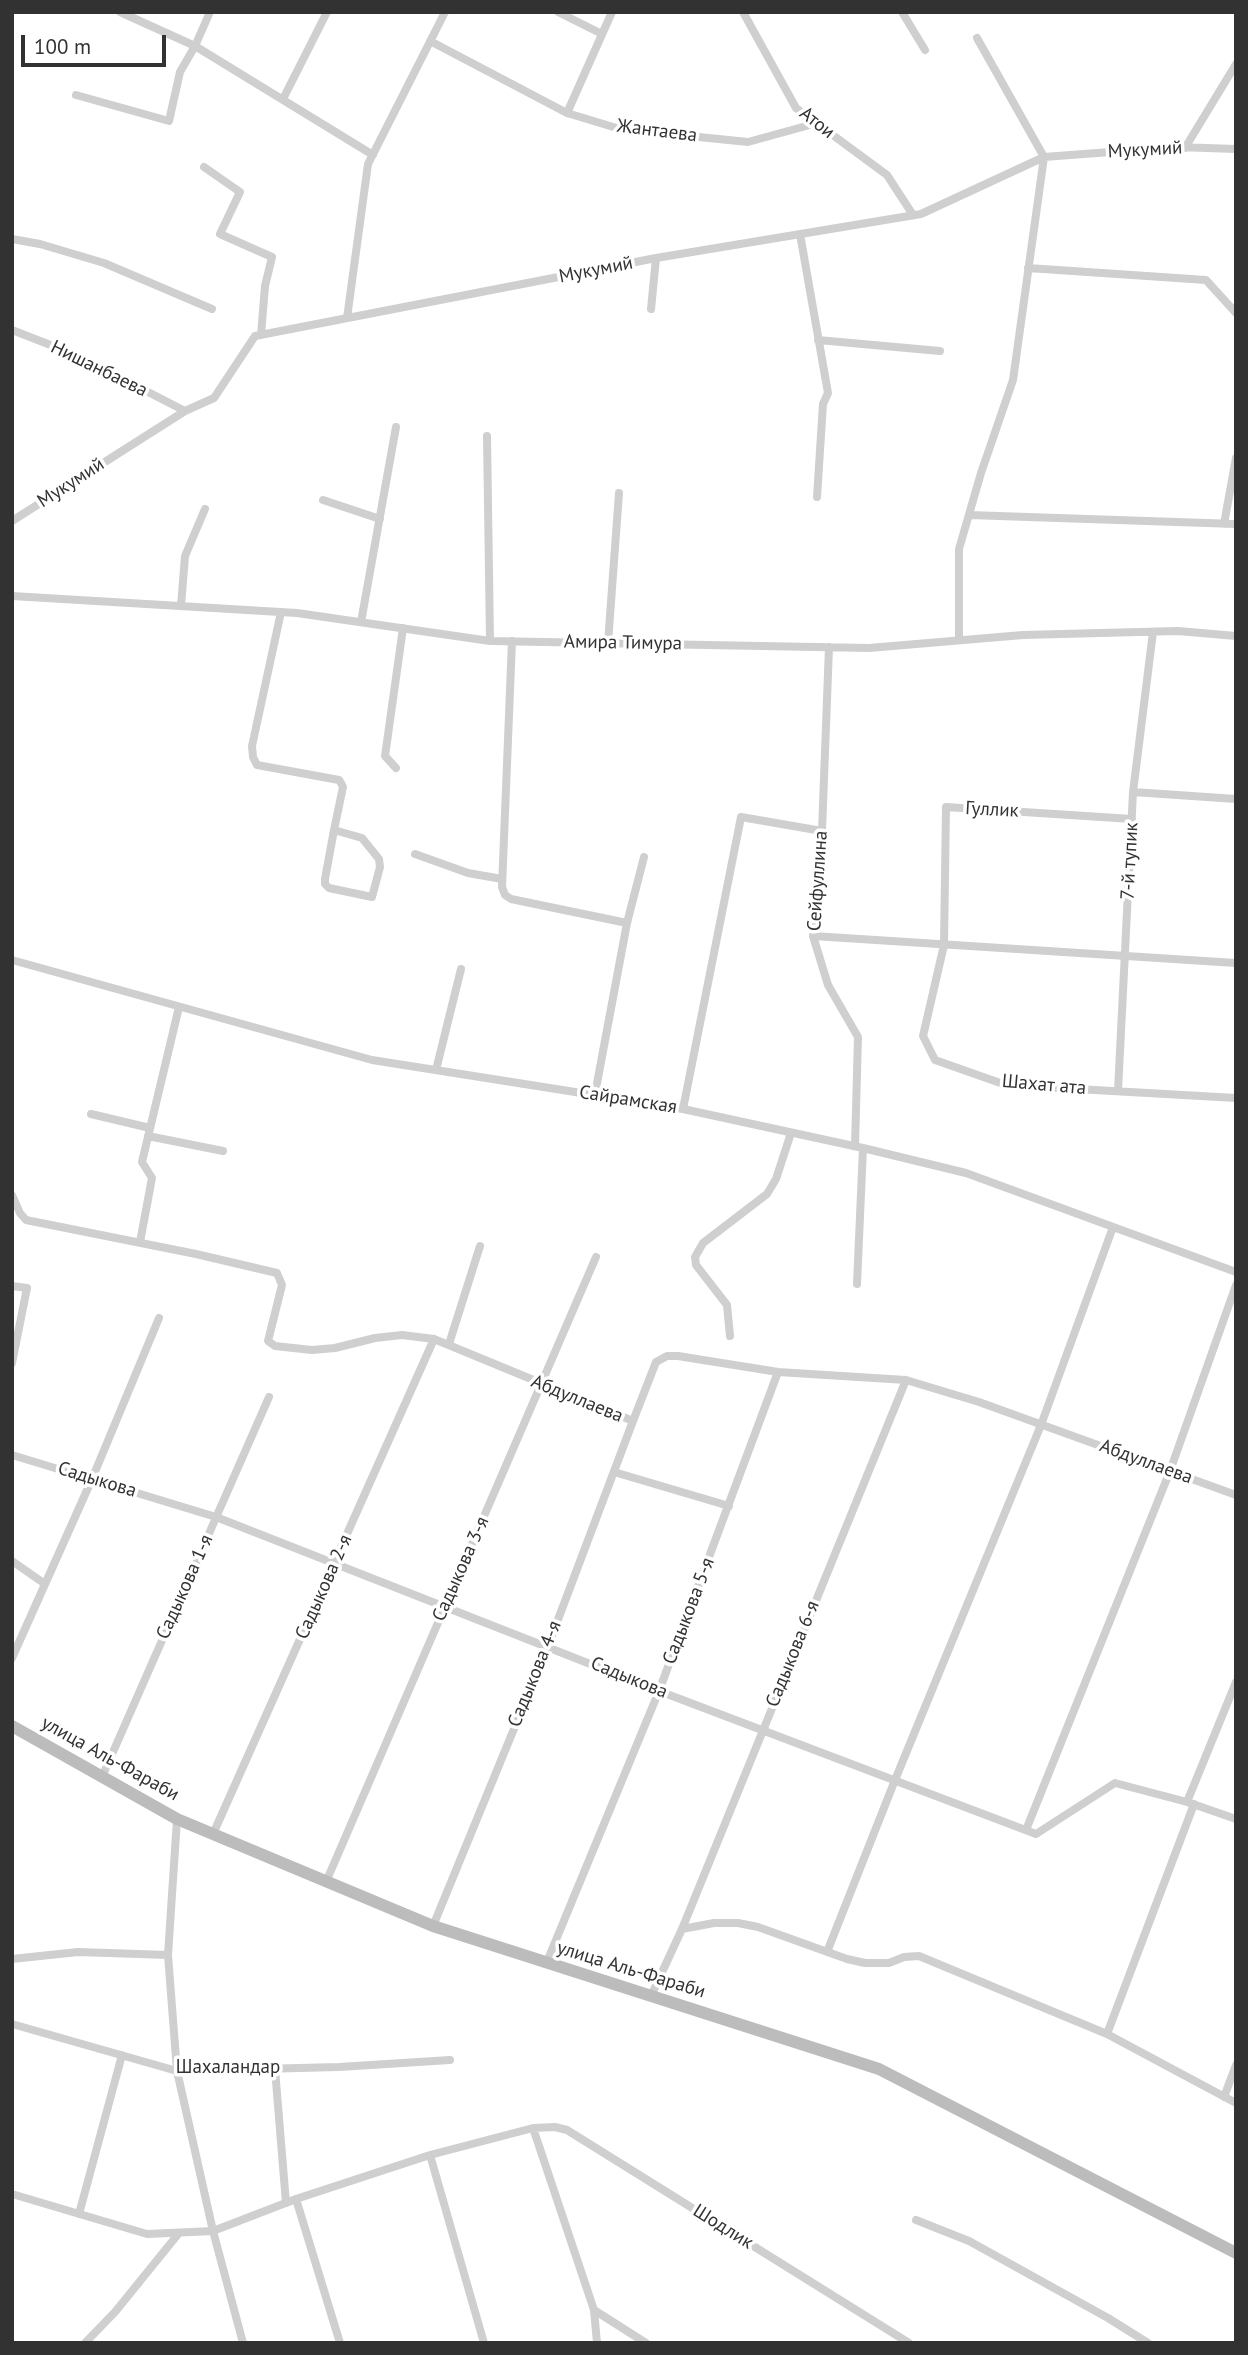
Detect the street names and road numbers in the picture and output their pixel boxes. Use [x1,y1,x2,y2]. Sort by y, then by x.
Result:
street label: Атои [795,102,839,144]
street label: Жантаева [616,115,698,147]
street label: Мукумий [1107,137,1183,163]
street label: Мукумий [557,252,635,288]
street label: Нишанбаева [47,336,151,402]
street label: Мукумий [33,453,109,513]
street label: Амира Тимура [564,631,682,655]
street label: Гуллик [965,797,1019,823]
street label: 7-й тупик [1117,822,1143,900]
street label: Сейфуллина [803,830,833,932]
street label: Шахат ата [1001,1070,1087,1100]
street label: Сайрамская [577,1081,679,1119]
street label: Абдуллаева [528,1370,626,1428]
street label: Абдуллаева [1096,1435,1196,1489]
street label: Садыкова [55,1457,139,1503]
street label: Садыкова 3-я [428,1513,494,1625]
street label: Садыкова 1-я [152,1531,218,1643]
street label: Садыкова 2-я [291,1531,357,1643]
street label: Садыкова 5-я [658,1554,720,1668]
street label: Садыкова 6-я [761,1598,825,1710]
street label: Садыкова 4-я [503,1618,567,1730]
street label: Садыкова [587,1652,671,1704]
street label: улица Аль-Фараби [37,1712,183,1806]
street label: улица Аль-Фараби [554,1937,708,2003]
street label: Шахаландар [176,2057,280,2079]
street label: Шодлик [689,2200,757,2254]

